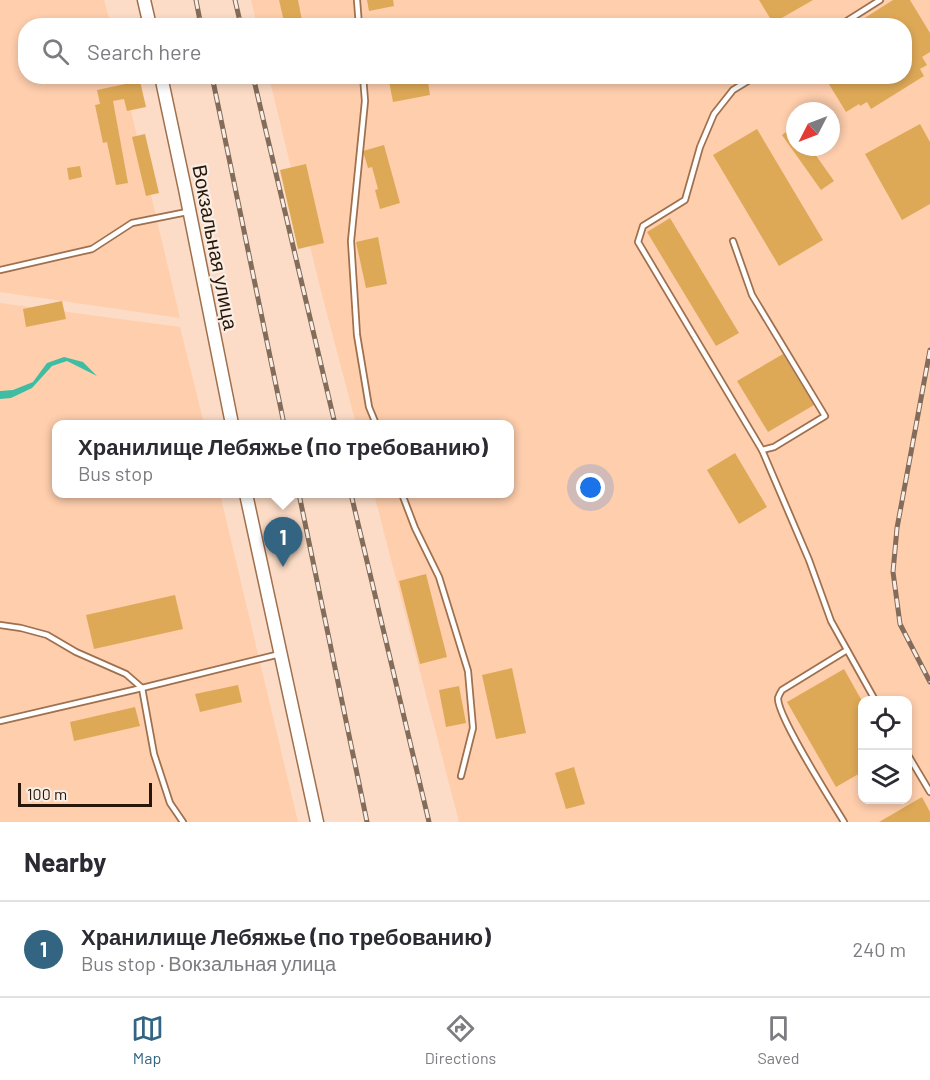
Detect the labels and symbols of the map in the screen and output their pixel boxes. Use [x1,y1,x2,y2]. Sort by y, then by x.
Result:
north arrow [786,102,840,156]
street label: Вокзальная улица [188,162,244,333]
your location [576,473,605,502]
pin: 1 [264,518,302,567]
scale bar [18,780,152,808]

